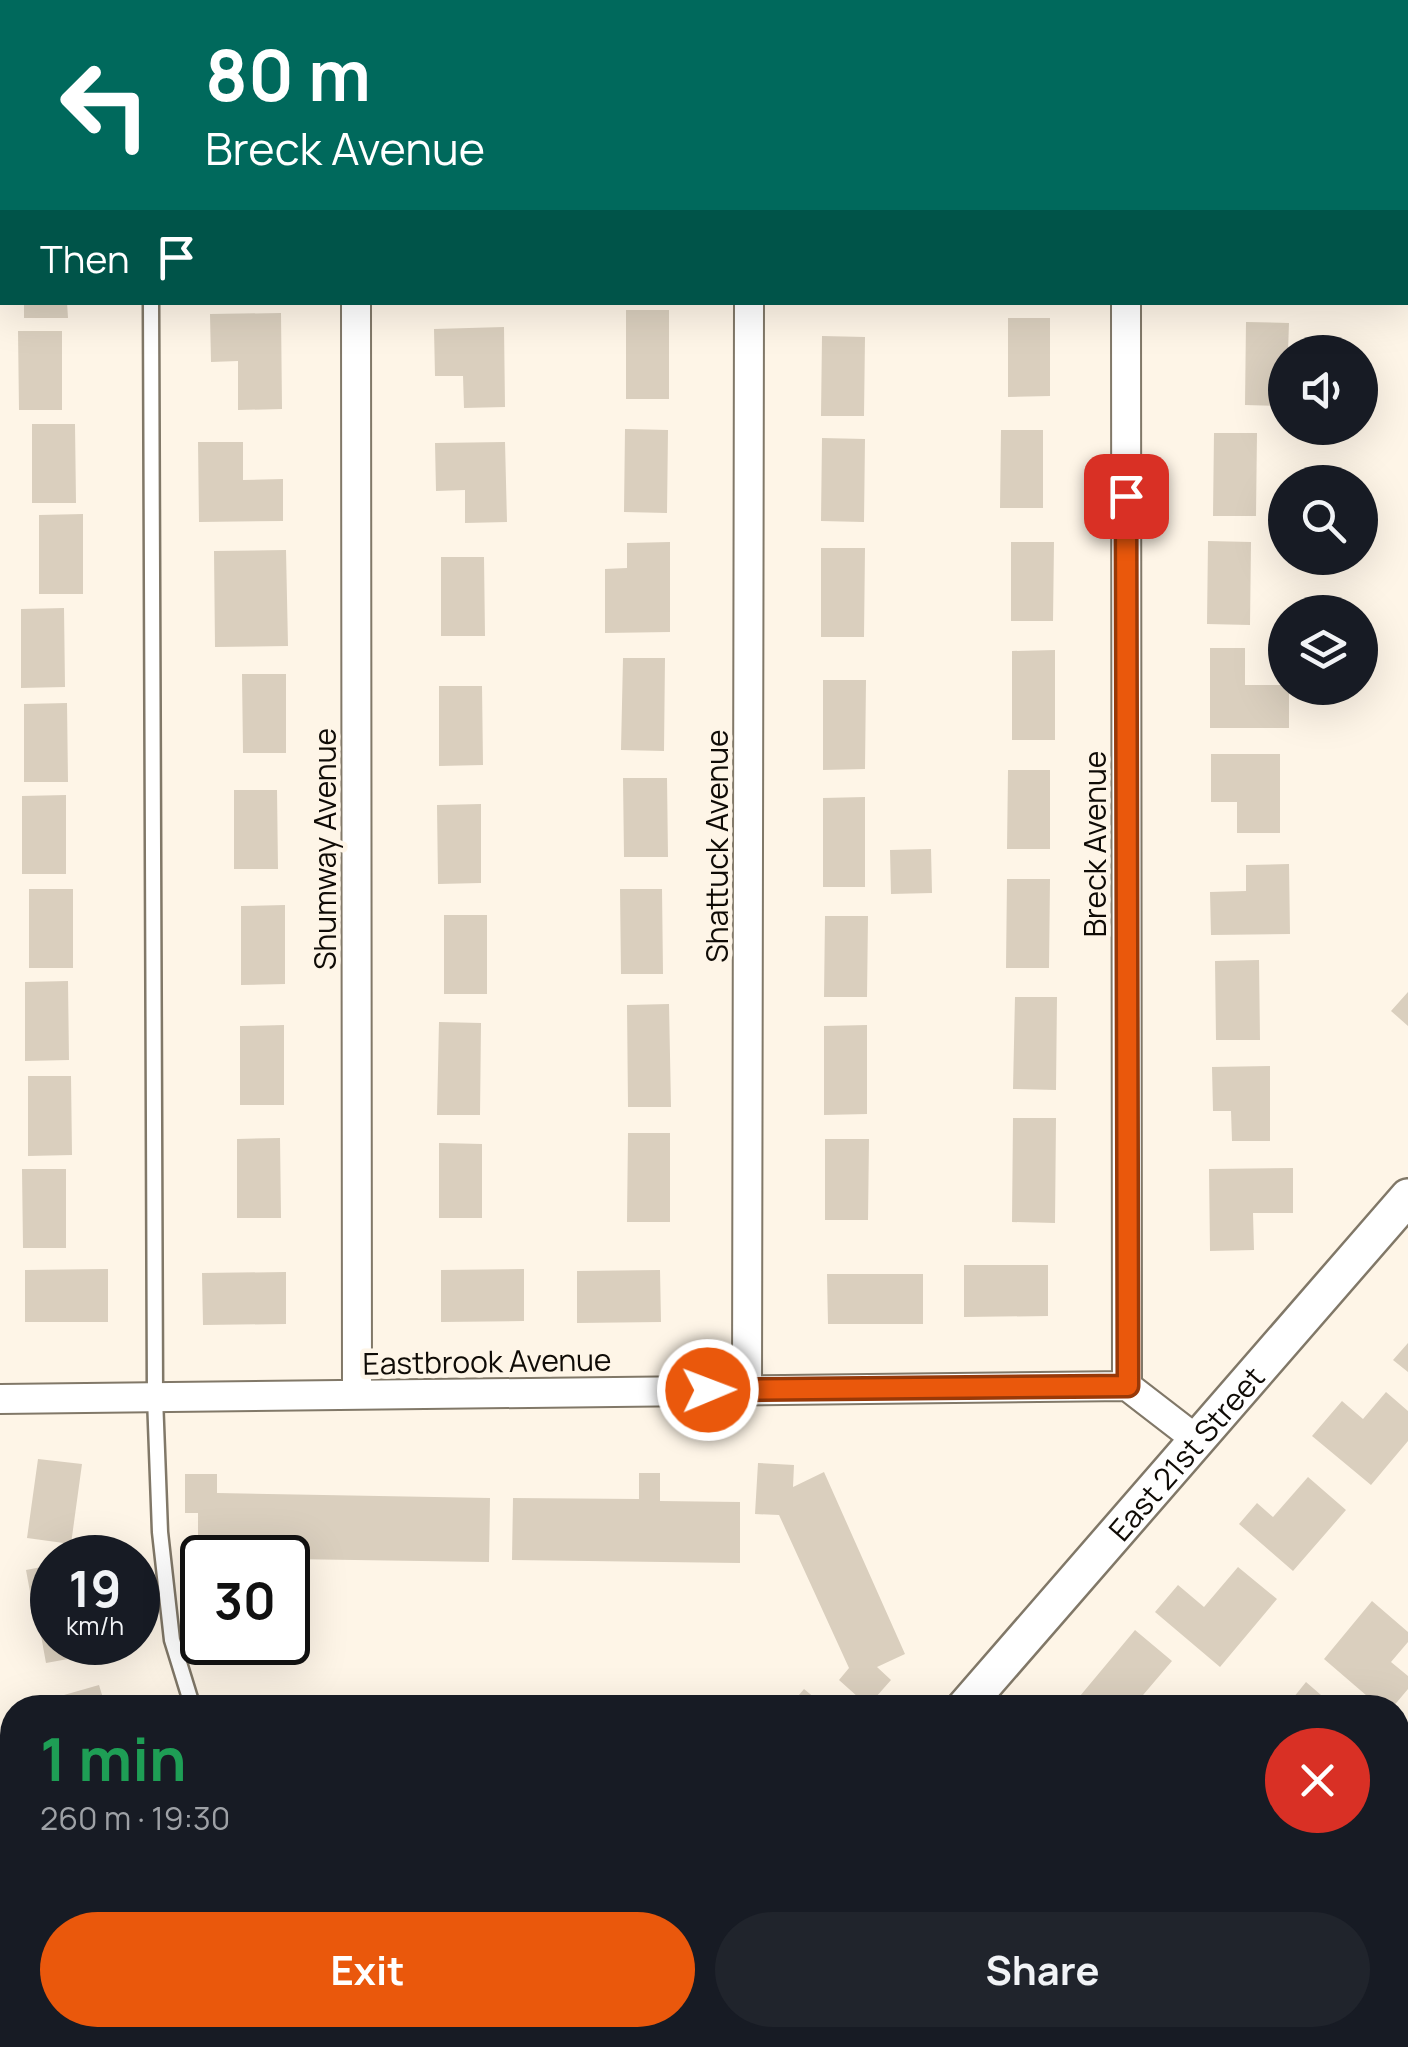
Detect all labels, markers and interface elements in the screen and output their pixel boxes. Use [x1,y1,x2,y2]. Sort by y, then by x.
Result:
text: 80 m [205,26,371,122]
icon: left [40,40,170,170]
text: Breck Avenue [205,117,485,179]
icon: arrive [149,230,204,285]
text: Then [40,232,129,284]
map controls [1268,335,1378,705]
button: sound [1268,335,1378,445]
pin [1084,454,1169,539]
button: search [1268,465,1378,575]
icon: arrive [1099,469,1154,524]
button: layers [1268,595,1378,705]
street label: Shumway Avenue [304,728,345,970]
street label: Shattuck Avenue [696,729,737,963]
street label: Breck Avenue [1074,751,1115,937]
street label: Eastbrook Avenue [362,1338,612,1384]
position arrow [656,1338,760,1442]
street label: East 21st Street [1099,1357,1273,1549]
speed limit sign: 30 [180,1535,310,1665]
text: 19 [69,1554,121,1622]
text: km/h [66,1608,124,1643]
text: 1 min [40,1717,187,1799]
button: close [1265,1728,1370,1833]
text: 260 m · 19:30 [40,1796,230,1840]
button: Exit [40,1912,695,2027]
button: Share [715,1912,1370,2027]

